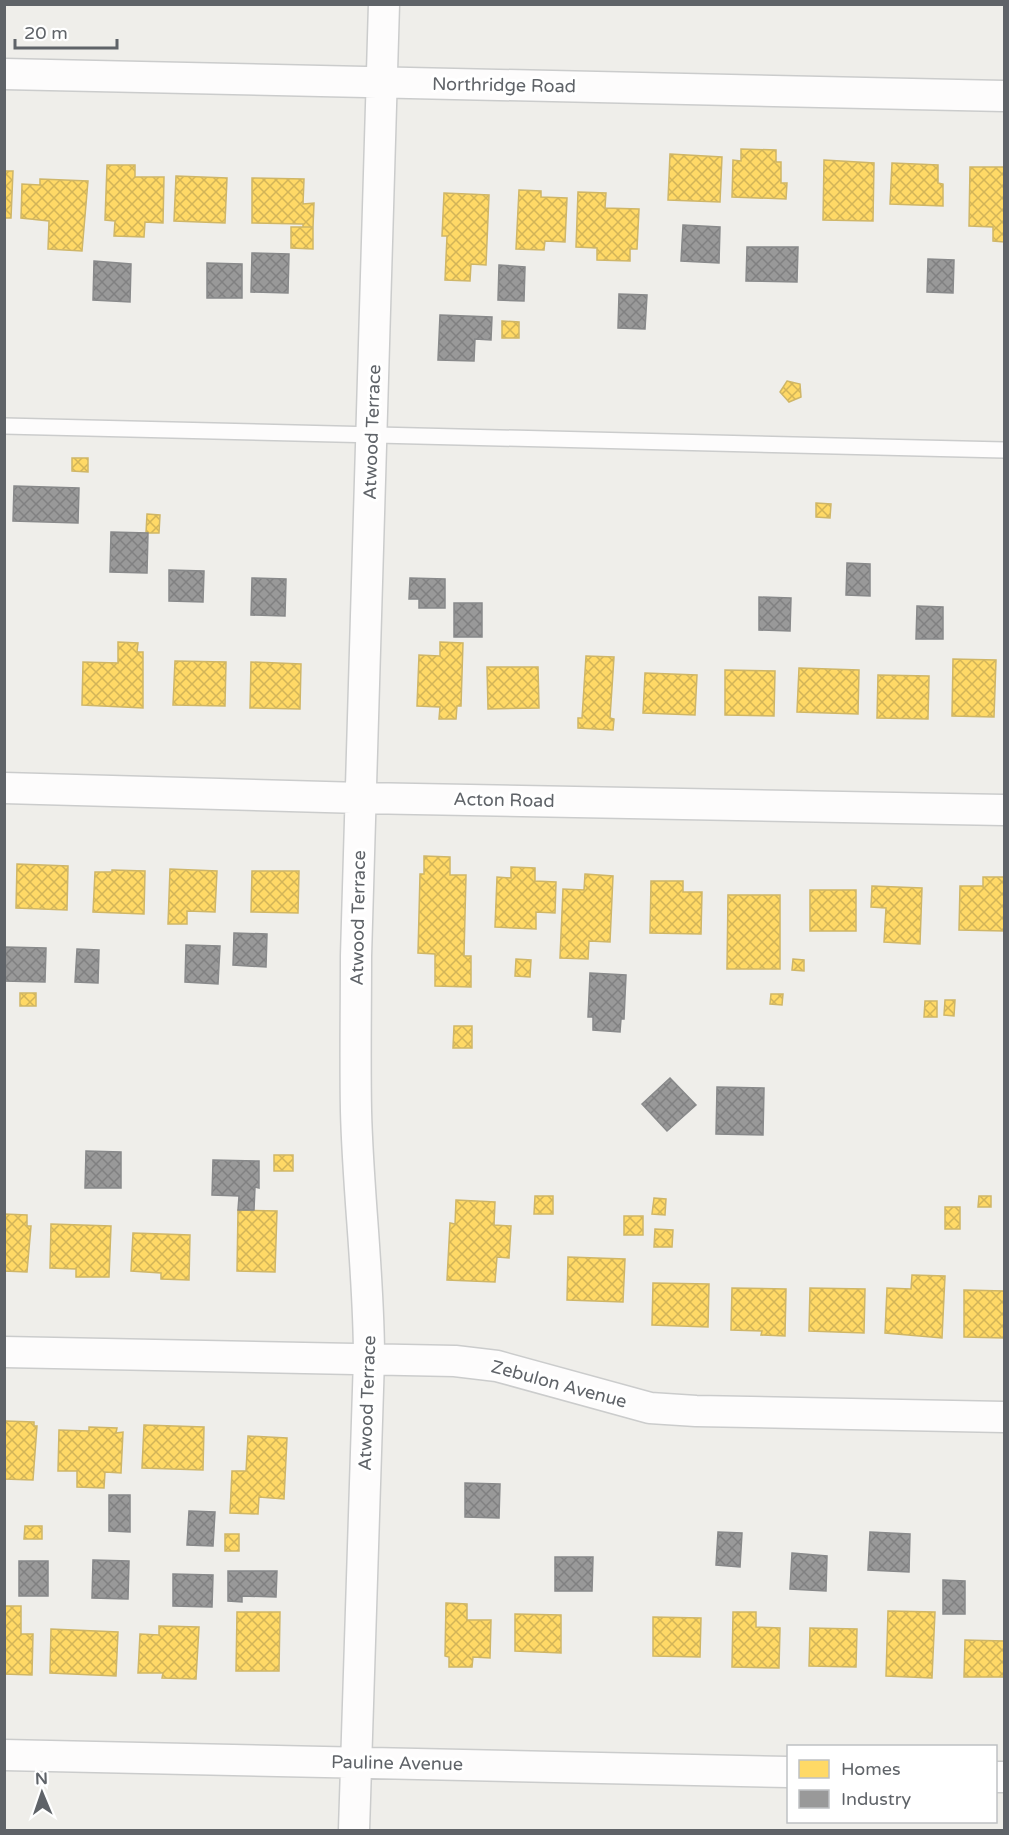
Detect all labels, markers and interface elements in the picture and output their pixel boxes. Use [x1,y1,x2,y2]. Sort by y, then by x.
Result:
scale bar [15,12,117,50]
text: 20 m [24,22,68,44]
street label: Northridge Road [432,73,576,97]
street label: Atwood Terrace [359,364,385,500]
street label: Acton Road [453,788,555,812]
street label: Atwood Terrace [346,850,370,986]
street label: Atwood Terrace [354,1335,380,1471]
street label: Zebulon Avenue [489,1355,629,1413]
legend [787,1745,997,1823]
street label: Pauline Avenue [331,1751,463,1775]
text: Homes [841,1758,901,1780]
north arrow [12,1763,72,1823]
text: N [35,1769,48,1789]
text: Industry [841,1788,912,1810]

